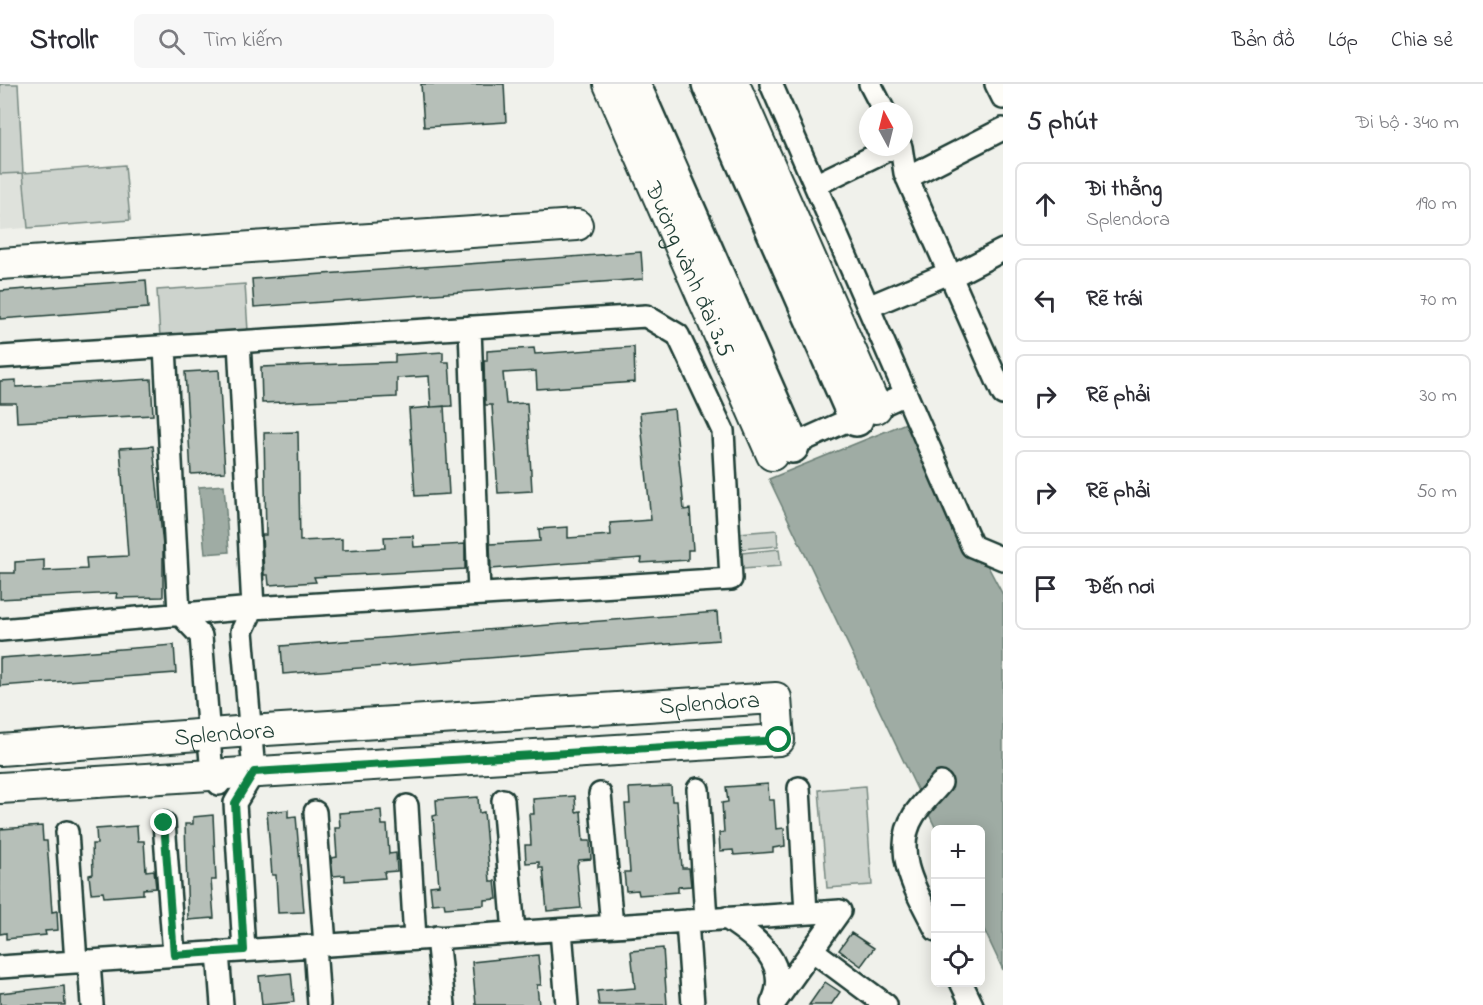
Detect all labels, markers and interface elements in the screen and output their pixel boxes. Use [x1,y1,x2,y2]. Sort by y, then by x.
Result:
search box [134,14,554,68]
text: Strollr [30,21,98,62]
icon: search [155,25,188,58]
text: Tìm kiếm [203,25,283,57]
text: Bản đồ [1232,26,1295,56]
text: Lớp [1328,26,1358,56]
text: Chia sẻ [1391,26,1453,56]
north arrow [859,102,913,156]
text: 5 phút [1027,104,1098,142]
text: Đi bộ · 340 m [1356,109,1459,138]
text: Đi thẳng [1086,174,1162,206]
street label: Đường vành đai 3.5 [634,176,742,363]
icon: ahead [1029,188,1062,221]
text: 190 m [1415,190,1457,219]
text: Splendora [1086,206,1170,235]
icon: left [1029,284,1062,317]
text: Rẽ trái [1086,284,1143,316]
text: 70 m [1420,286,1457,315]
icon: right [1029,380,1062,413]
text: Rẽ phải [1086,380,1150,412]
text: 30 m [1420,382,1457,411]
icon: right [1029,476,1062,509]
text: Rẽ phải [1086,476,1150,508]
text: 50 m [1416,478,1457,507]
icon: arrive [1029,572,1062,605]
text: Đến nơi [1086,572,1155,604]
street label: Splendora [658,684,761,725]
street label: Splendora [173,714,276,757]
route start [765,726,791,752]
route end [150,809,176,835]
map controls [931,825,985,987]
button: + [931,825,985,879]
button: − [931,879,985,933]
button: locate [931,933,985,987]

